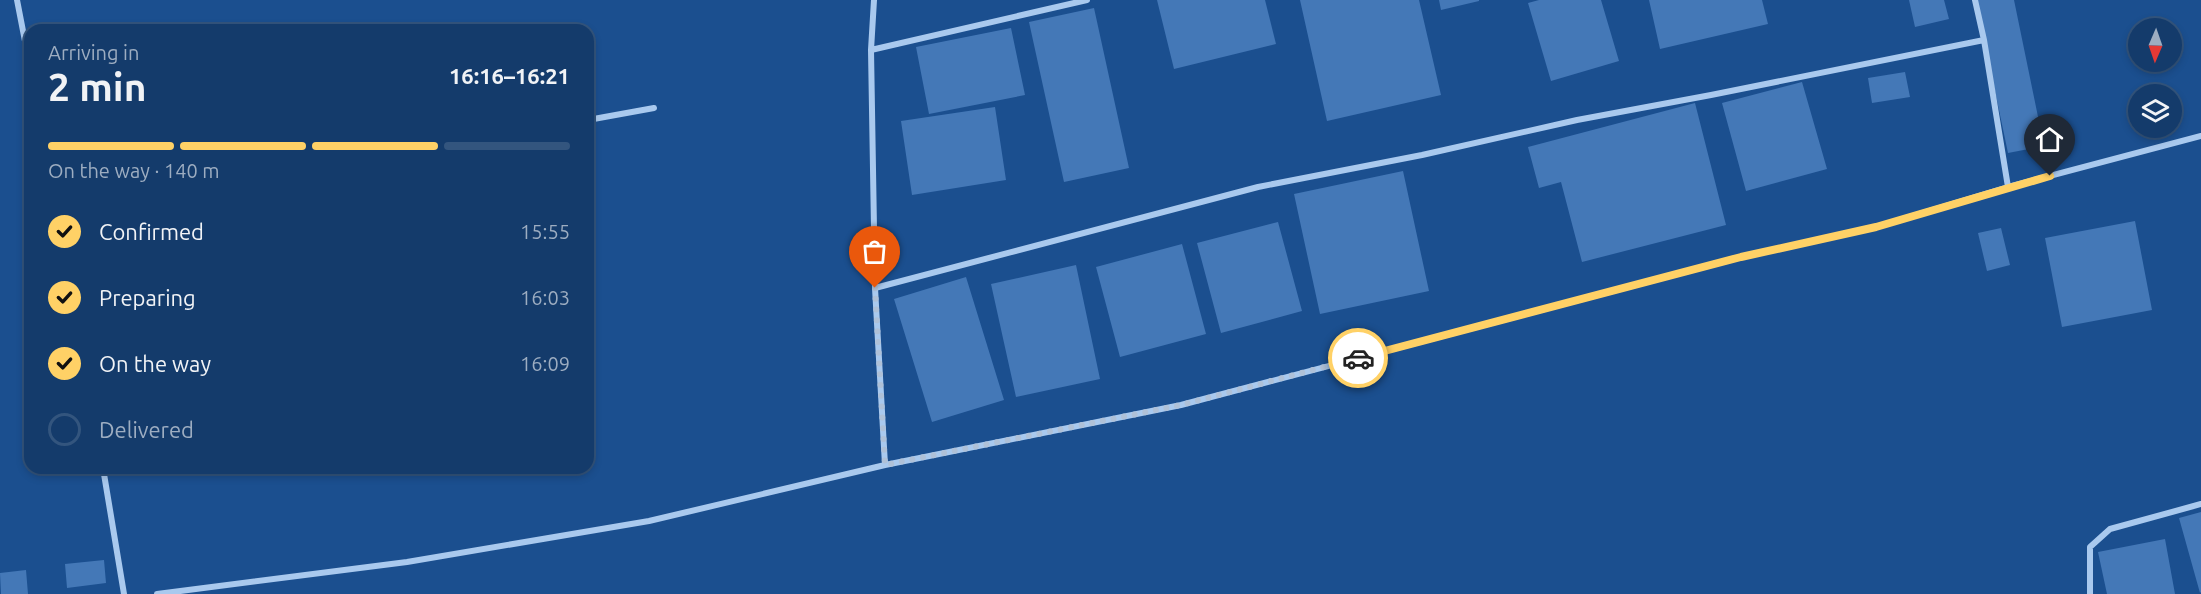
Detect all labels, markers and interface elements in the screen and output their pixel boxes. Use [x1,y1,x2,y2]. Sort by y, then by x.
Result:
north arrow [2128,18,2182,72]
map controls [2128,18,2182,138]
text: Arriving in [48,41,139,64]
text: 16:16–16:21 [449,63,570,88]
text: 2 min [48,65,147,108]
button: layers [2128,84,2182,138]
pin [2024,114,2075,176]
icon: home [2033,123,2066,156]
text: On the way · 140 m [48,159,220,182]
icon: check [48,215,81,248]
text: Confirmed [99,219,204,244]
text: 15:55 [520,220,570,243]
pin [849,226,900,288]
icon: bag [858,235,891,268]
icon: check [48,281,81,314]
text: Preparing [99,285,196,310]
text: 16:03 [520,286,570,309]
courier [1328,328,1388,388]
icon: car [1342,342,1375,375]
icon: check [48,347,81,380]
text: On the way [99,351,211,376]
text: 16:09 [520,352,570,375]
text: Delivered [99,417,194,442]

